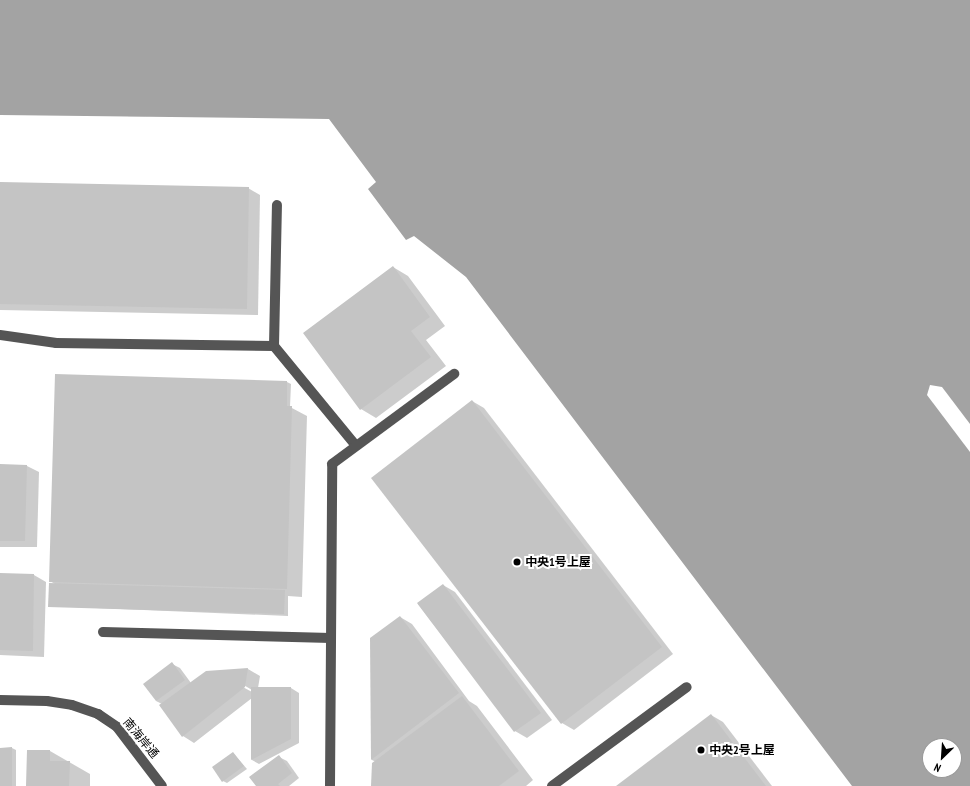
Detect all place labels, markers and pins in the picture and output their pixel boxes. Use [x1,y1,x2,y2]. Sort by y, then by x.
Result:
place label: 中央1号上屋 [525,555,591,569]
marker: 中央1号上屋 [512,557,522,567]
place label: 中央2号上屋 [709,743,775,757]
marker: 中央2号上屋 [696,745,706,755]

